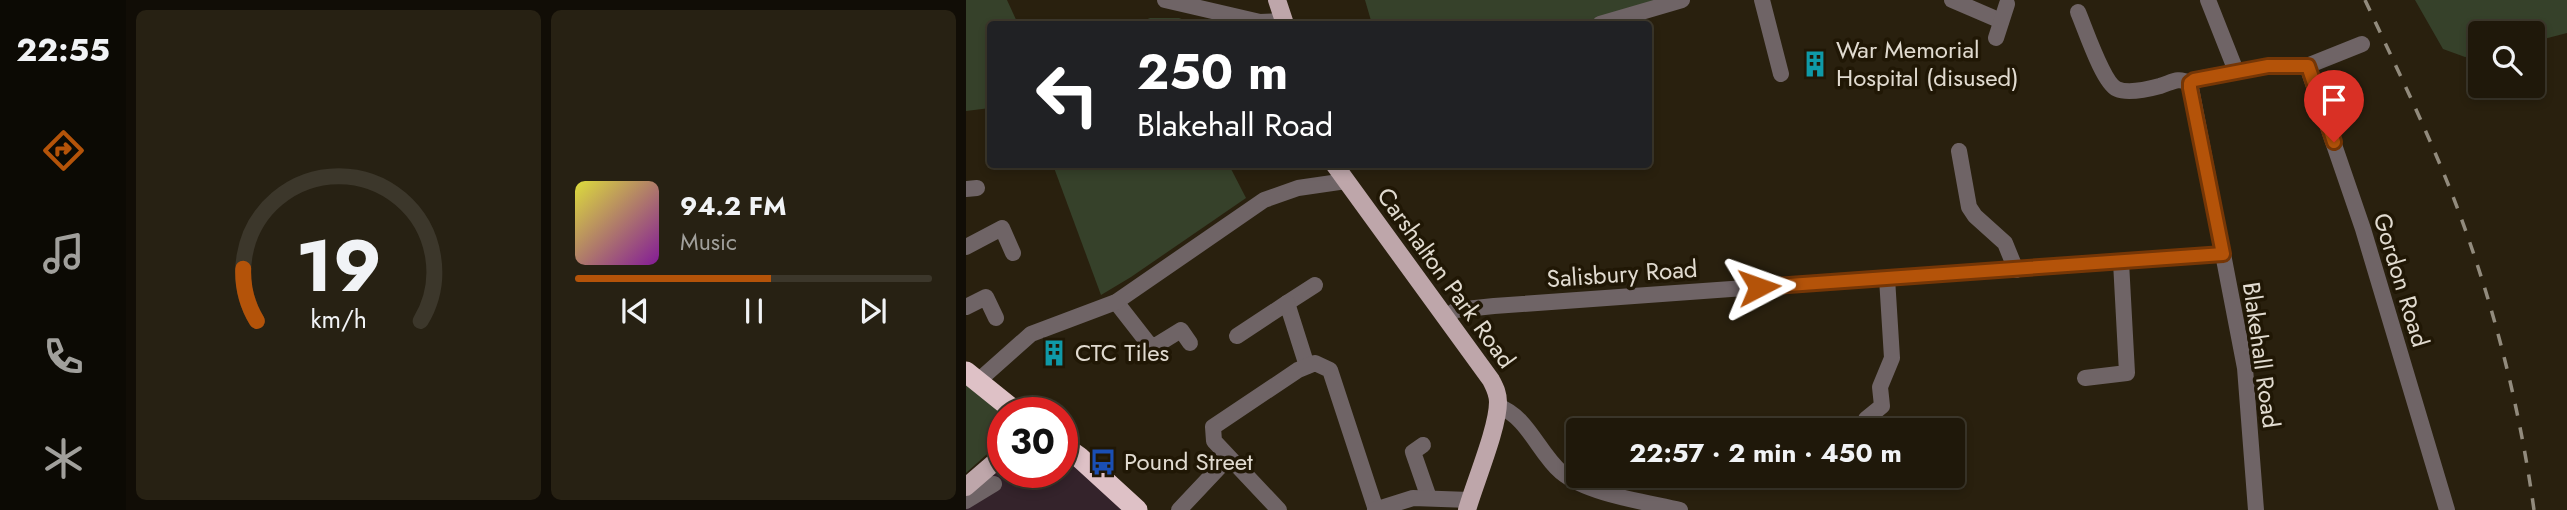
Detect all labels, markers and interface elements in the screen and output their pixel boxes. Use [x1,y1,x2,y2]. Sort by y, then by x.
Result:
map controls [2468,21,2545,98]
button: search [2468,21,2545,98]
text: 22:55 [16,27,110,73]
place label: War Memorial Hospital (disused) [1836,32,2019,95]
text: 250 m [1137,37,1288,107]
icon: left [1022,49,1113,140]
building icon: War Memorial Hospital (disused) [1800,49,1830,79]
pin [2304,70,2364,142]
icon: arrive [2315,81,2353,119]
text: Blakehall Road [1137,102,1333,148]
icon: directions [39,126,88,175]
street label: Carshalton Park Road [1369,180,1524,375]
text: 94.2 FM [680,187,786,225]
street label: Gordon Road [2365,209,2438,351]
text: 19 [296,213,381,318]
text: Music [680,225,737,259]
icon: music [39,229,88,278]
position arrow [1722,250,1796,324]
street label: Salisbury Road [1545,251,1698,296]
street label: Blakehall Road [2234,280,2289,430]
icon: previous [616,292,654,330]
icon: pause [735,292,773,330]
icon: next [854,292,892,330]
text: km/h [310,301,367,337]
icon: phone [39,332,88,381]
place label: CTC Tiles [1075,335,1169,370]
building icon: CTC Tiles [1039,338,1069,368]
speed limit sign: 30 [987,397,1078,488]
icon: climate [39,434,88,483]
text: 22:57 · 2 min · 450 m [1629,434,1902,472]
place label: Pound Street [1124,444,1253,479]
bus stop icon: Pound Street [1088,447,1118,477]

